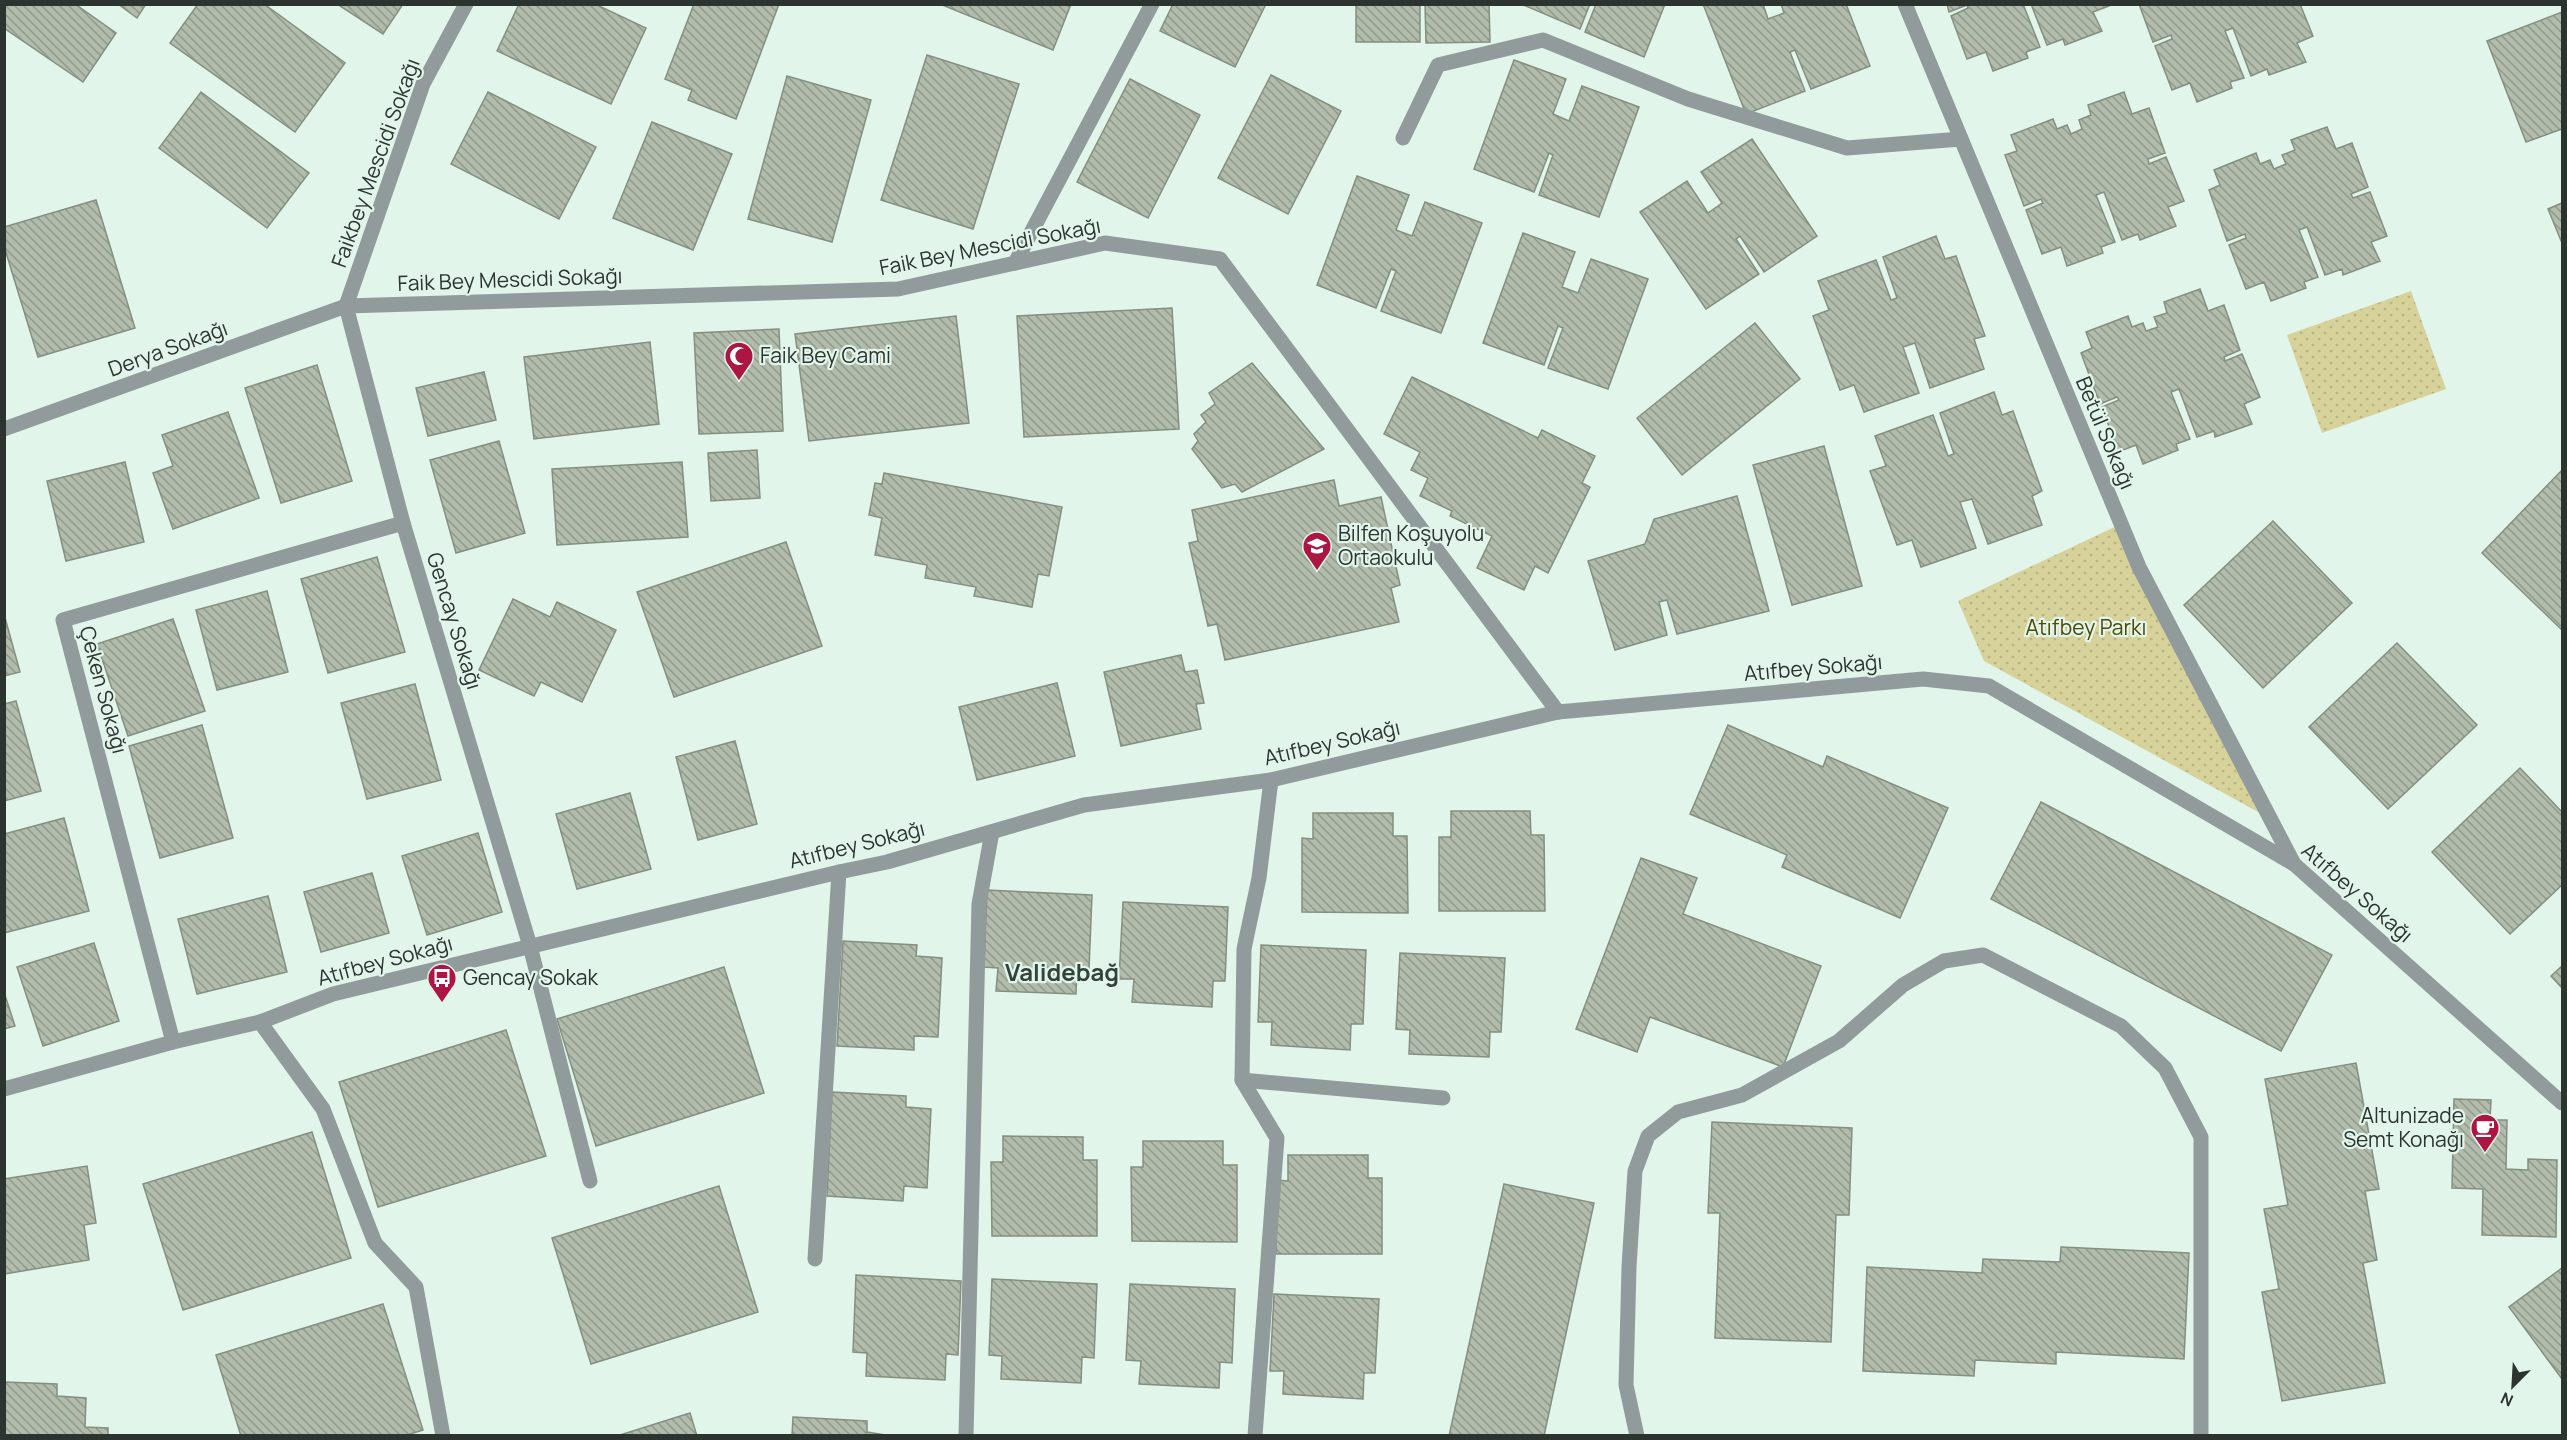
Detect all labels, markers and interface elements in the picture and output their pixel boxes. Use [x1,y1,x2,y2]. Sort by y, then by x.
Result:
street label: Faikbey Mescidi Sokağı [324,54,426,271]
street label: Faik Bey Mescidi Sokağı [877,211,1103,281]
street label: Faik Bey Mescidi Sokağı [397,261,623,297]
street label: Derya Sokağı [104,314,231,383]
mosque icon: Faik Bey Cami [723,340,755,382]
place label: Faik Bey Cami [760,341,891,369]
street label: Betül Sokağı [2070,372,2142,493]
place label: Bilfen Koşuyolu Ortaokulu [1338,519,1484,571]
school or university icon: Bilfen Koşuyolu Ortaokulu [1301,530,1333,572]
street label: Gencay Sokağı [421,549,489,693]
park label: Atıfbey Parkı [2026,613,2146,641]
street label: Çeken Sokağı [73,623,134,757]
street label: Atıfbey Sokağı [1743,647,1883,687]
street label: Atıfbey Sokağı [1261,713,1403,771]
street label: Atıfbey Sokağı [786,814,928,874]
street label: Atıfbey Sokağı [2296,836,2419,948]
street label: Atıfbey Sokağı [314,929,455,992]
district label: Validebağ [1005,955,1119,988]
bus stop icon: Gencay Sokak [426,962,458,1004]
place label: Gencay Sokak [463,963,598,991]
place label: Altunizade Semt Konağı [2343,1101,2464,1153]
cafe icon: Altunizade Semt Konağı [2469,1112,2501,1154]
north arrow [2483,1356,2543,1416]
text: N [2497,1387,2517,1412]

